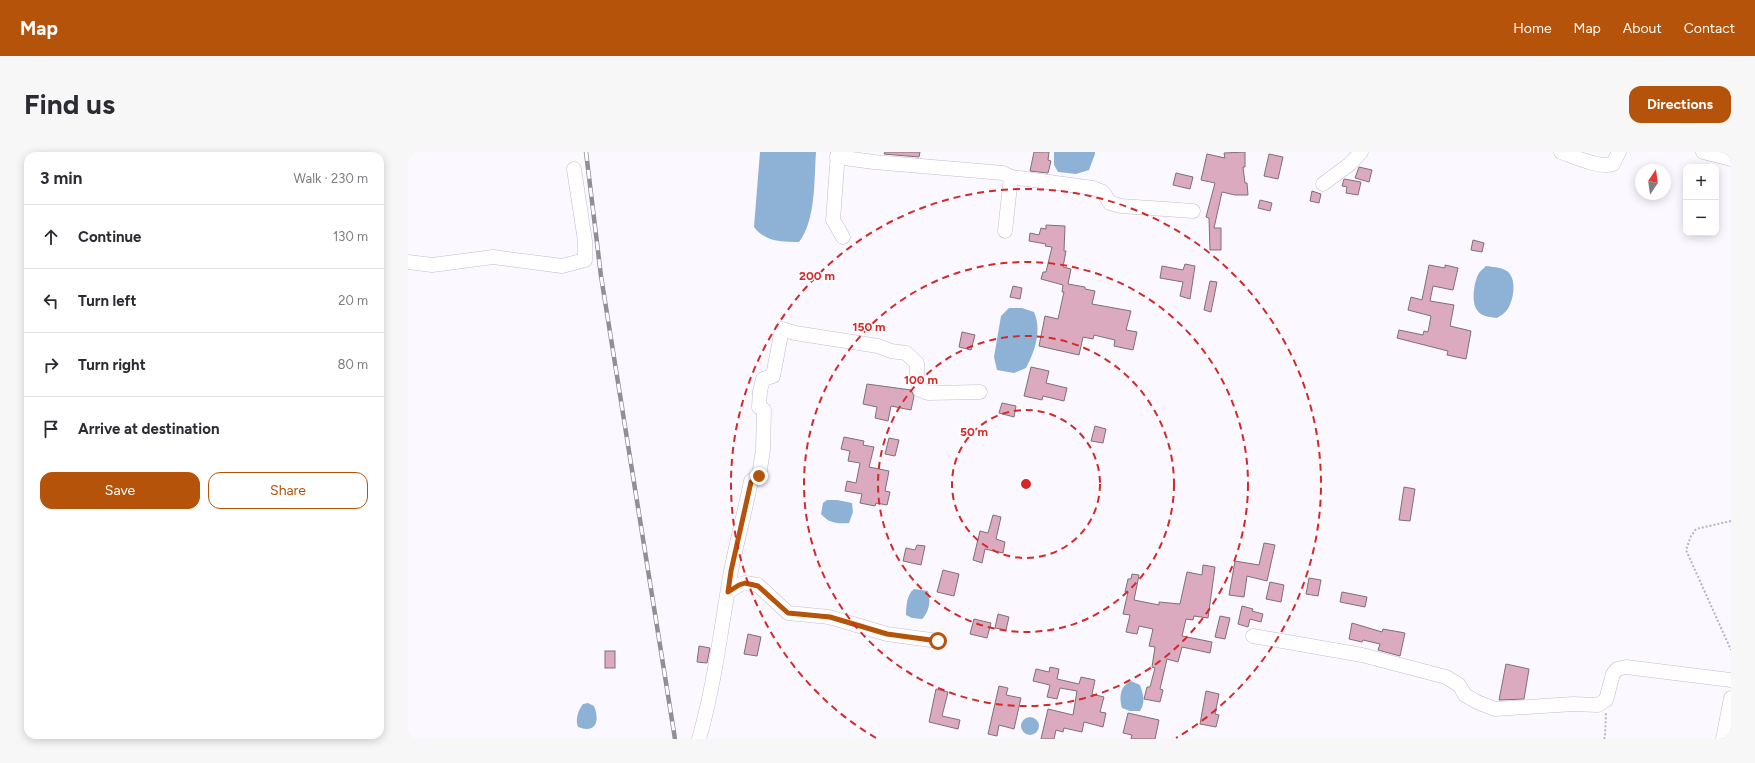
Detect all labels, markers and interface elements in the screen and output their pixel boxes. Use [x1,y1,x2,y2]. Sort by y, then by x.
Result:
text: Map [20,17,58,40]
text: Home [1513,20,1552,37]
text: Map [1574,20,1601,37]
text: About [1623,20,1662,37]
text: Contact [1684,20,1735,37]
button: Directions [1629,86,1731,123]
text: Find us [24,87,115,121]
north arrow [1635,164,1671,200]
map controls [1683,164,1719,236]
button: + [1683,164,1719,200]
text: 3 min [40,168,82,188]
text: Walk · 230 m [294,171,368,186]
button: − [1683,200,1719,236]
icon: ahead [40,226,62,248]
text: Continue [78,228,141,246]
text: 130 m [333,229,368,244]
text: 200 m [799,269,835,283]
icon: left [40,290,62,312]
text: Turn left [78,292,136,310]
text: 20 m [338,293,368,308]
text: 150 m [852,320,886,334]
icon: right [40,354,62,376]
text: Turn right [78,356,146,374]
text: 80 m [337,357,368,372]
text: 100 m [904,373,938,387]
icon: arrive [40,418,62,440]
text: Arrive at destination [78,420,219,438]
text: 50 m [960,425,988,439]
route end [750,467,768,485]
button: Save [40,472,200,509]
button: Share [208,472,368,509]
centre of rings [1019,477,1033,491]
route start [929,632,947,650]

